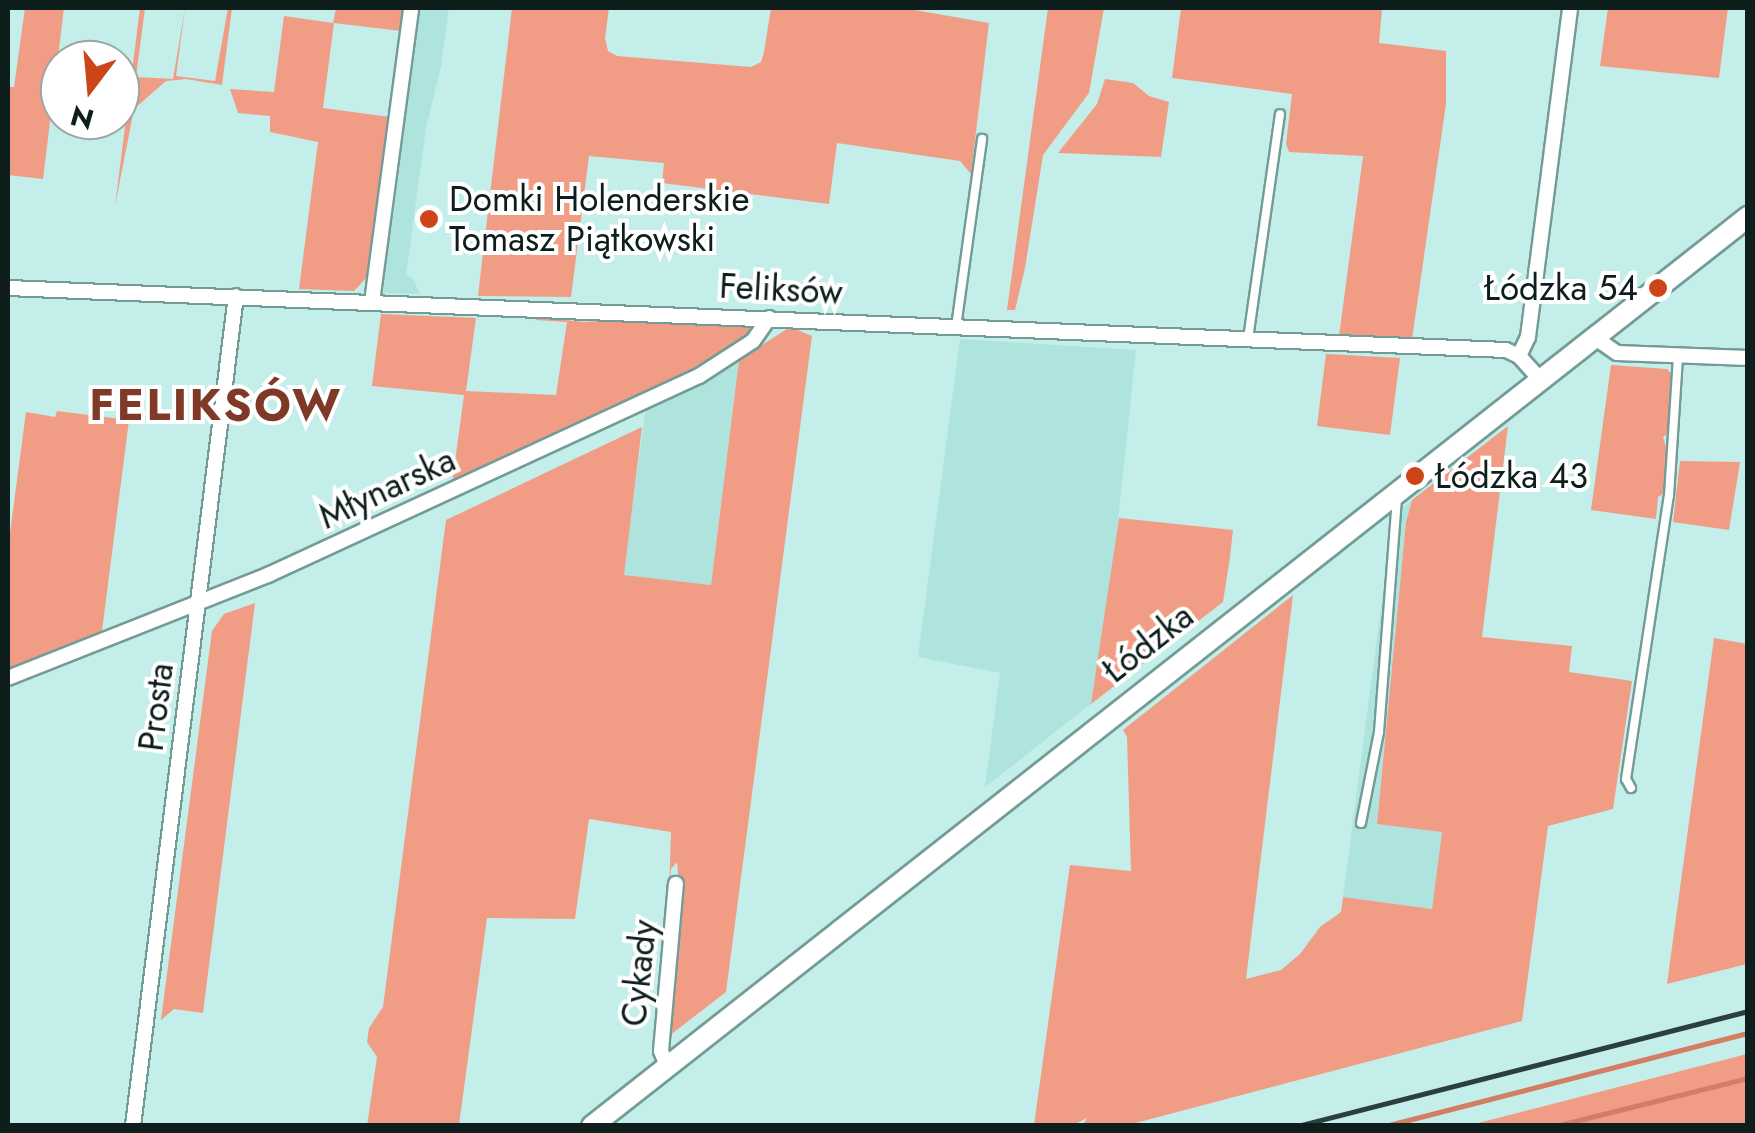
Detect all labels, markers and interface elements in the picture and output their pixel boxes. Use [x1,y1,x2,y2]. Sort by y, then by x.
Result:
north arrow [40,40,140,140]
text: N [66,95,98,140]
place label: Domki Holenderskie Tomasz Piątkowski [449,178,749,260]
marker: Domki Holenderskie Tomasz Piątkowski [418,208,440,230]
street label: Feliksów [718,265,844,313]
place label: Łódzka 54 [1484,267,1638,309]
marker: Łódzka 54 [1647,277,1669,299]
district label: FELIKSÓW [89,378,343,432]
street label: Młynarska [312,438,462,538]
place label: Łódzka 43 [1435,455,1588,497]
marker: Łódzka 43 [1404,465,1426,487]
street label: Łódzka [1094,595,1202,691]
street label: Prosta [130,661,182,753]
street label: Cykady [613,918,665,1028]

